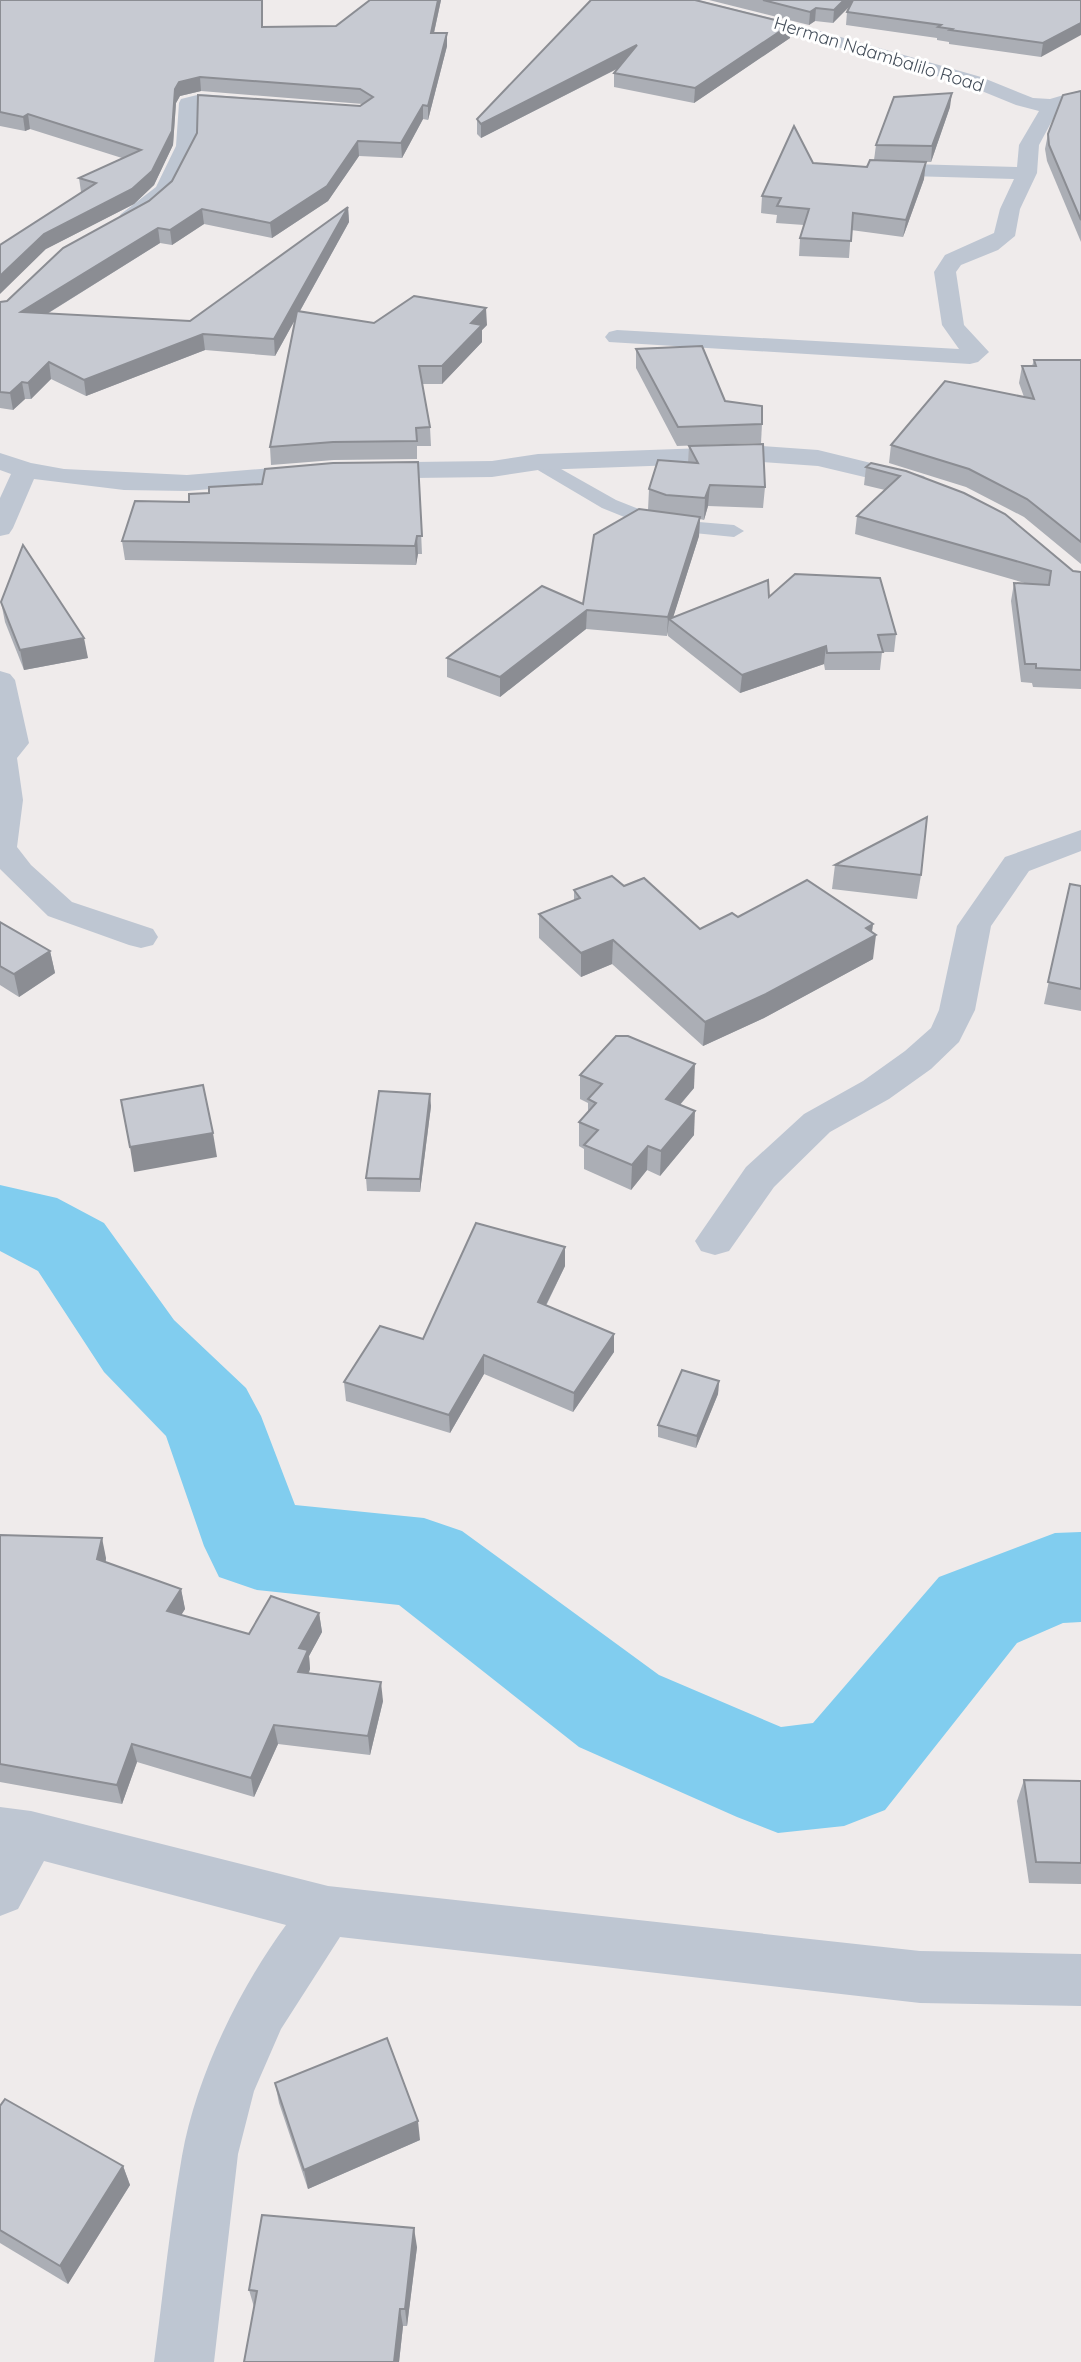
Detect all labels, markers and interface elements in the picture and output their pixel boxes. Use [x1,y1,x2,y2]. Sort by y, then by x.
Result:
street label: Herman Ndambalilo Road [771,11,987,97]

